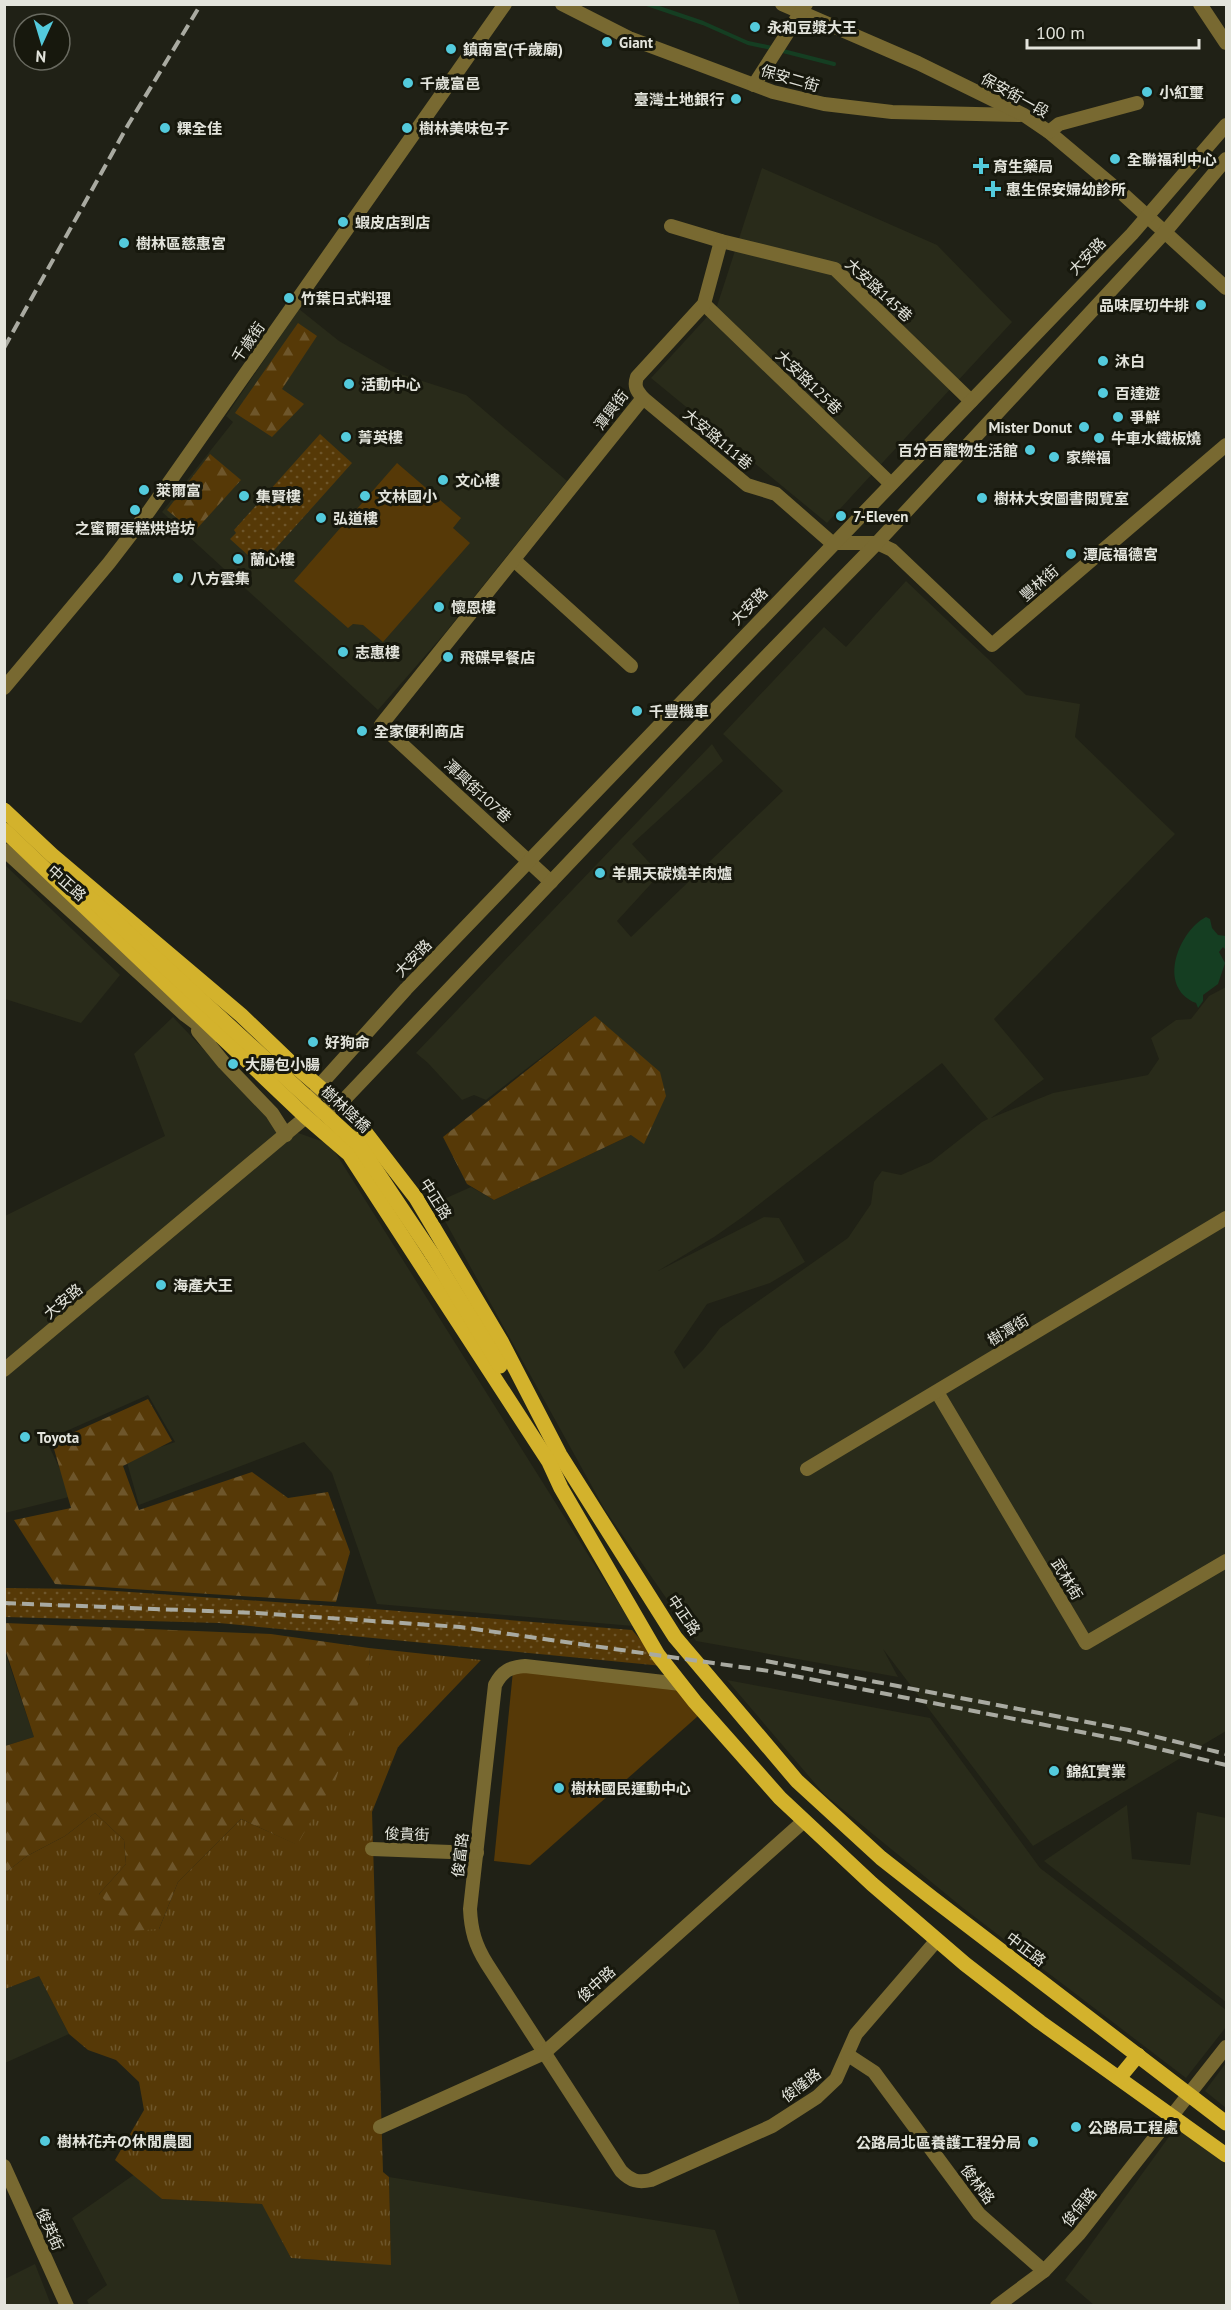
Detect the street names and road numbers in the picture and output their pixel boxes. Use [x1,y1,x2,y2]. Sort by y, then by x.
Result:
street label: 保安二街 [759,61,821,95]
street label: 保安街一段 [978,69,1052,121]
street label: 大安路 [1065,233,1109,279]
street label: 大安路145巷 [842,254,916,326]
street label: 千歲街 [227,318,269,366]
street label: 大安路125巷 [772,346,846,418]
street label: 潭興街 [590,386,632,434]
street label: 大安路111巷 [680,405,756,473]
street label: 豐林街 [1016,561,1062,605]
street label: 大安路 [727,583,771,629]
street label: 潭興街107巷 [441,755,515,827]
street label: 中正路 [44,861,90,905]
street label: 大安路 [391,935,435,981]
street label: 樹林陸橋 [318,1082,374,1136]
street label: 中正路 [416,1175,456,1223]
street label: 大安路 [40,1279,86,1323]
street label: 樹潭街 [984,1310,1032,1350]
street label: 武林街 [1047,1555,1087,1603]
street label: 中正路 [664,1591,704,1639]
street label: 俊貴街 [384,1824,430,1844]
street label: 俊富路 [448,1832,472,1878]
street label: 中正路 [1002,1928,1050,1970]
street label: 俊中路 [573,1962,619,2006]
street label: 俊隆路 [777,2064,825,2106]
street label: 俊林路 [957,2160,999,2208]
street label: 俊保路 [1057,2184,1101,2230]
street label: 俊英街 [32,2205,68,2253]

